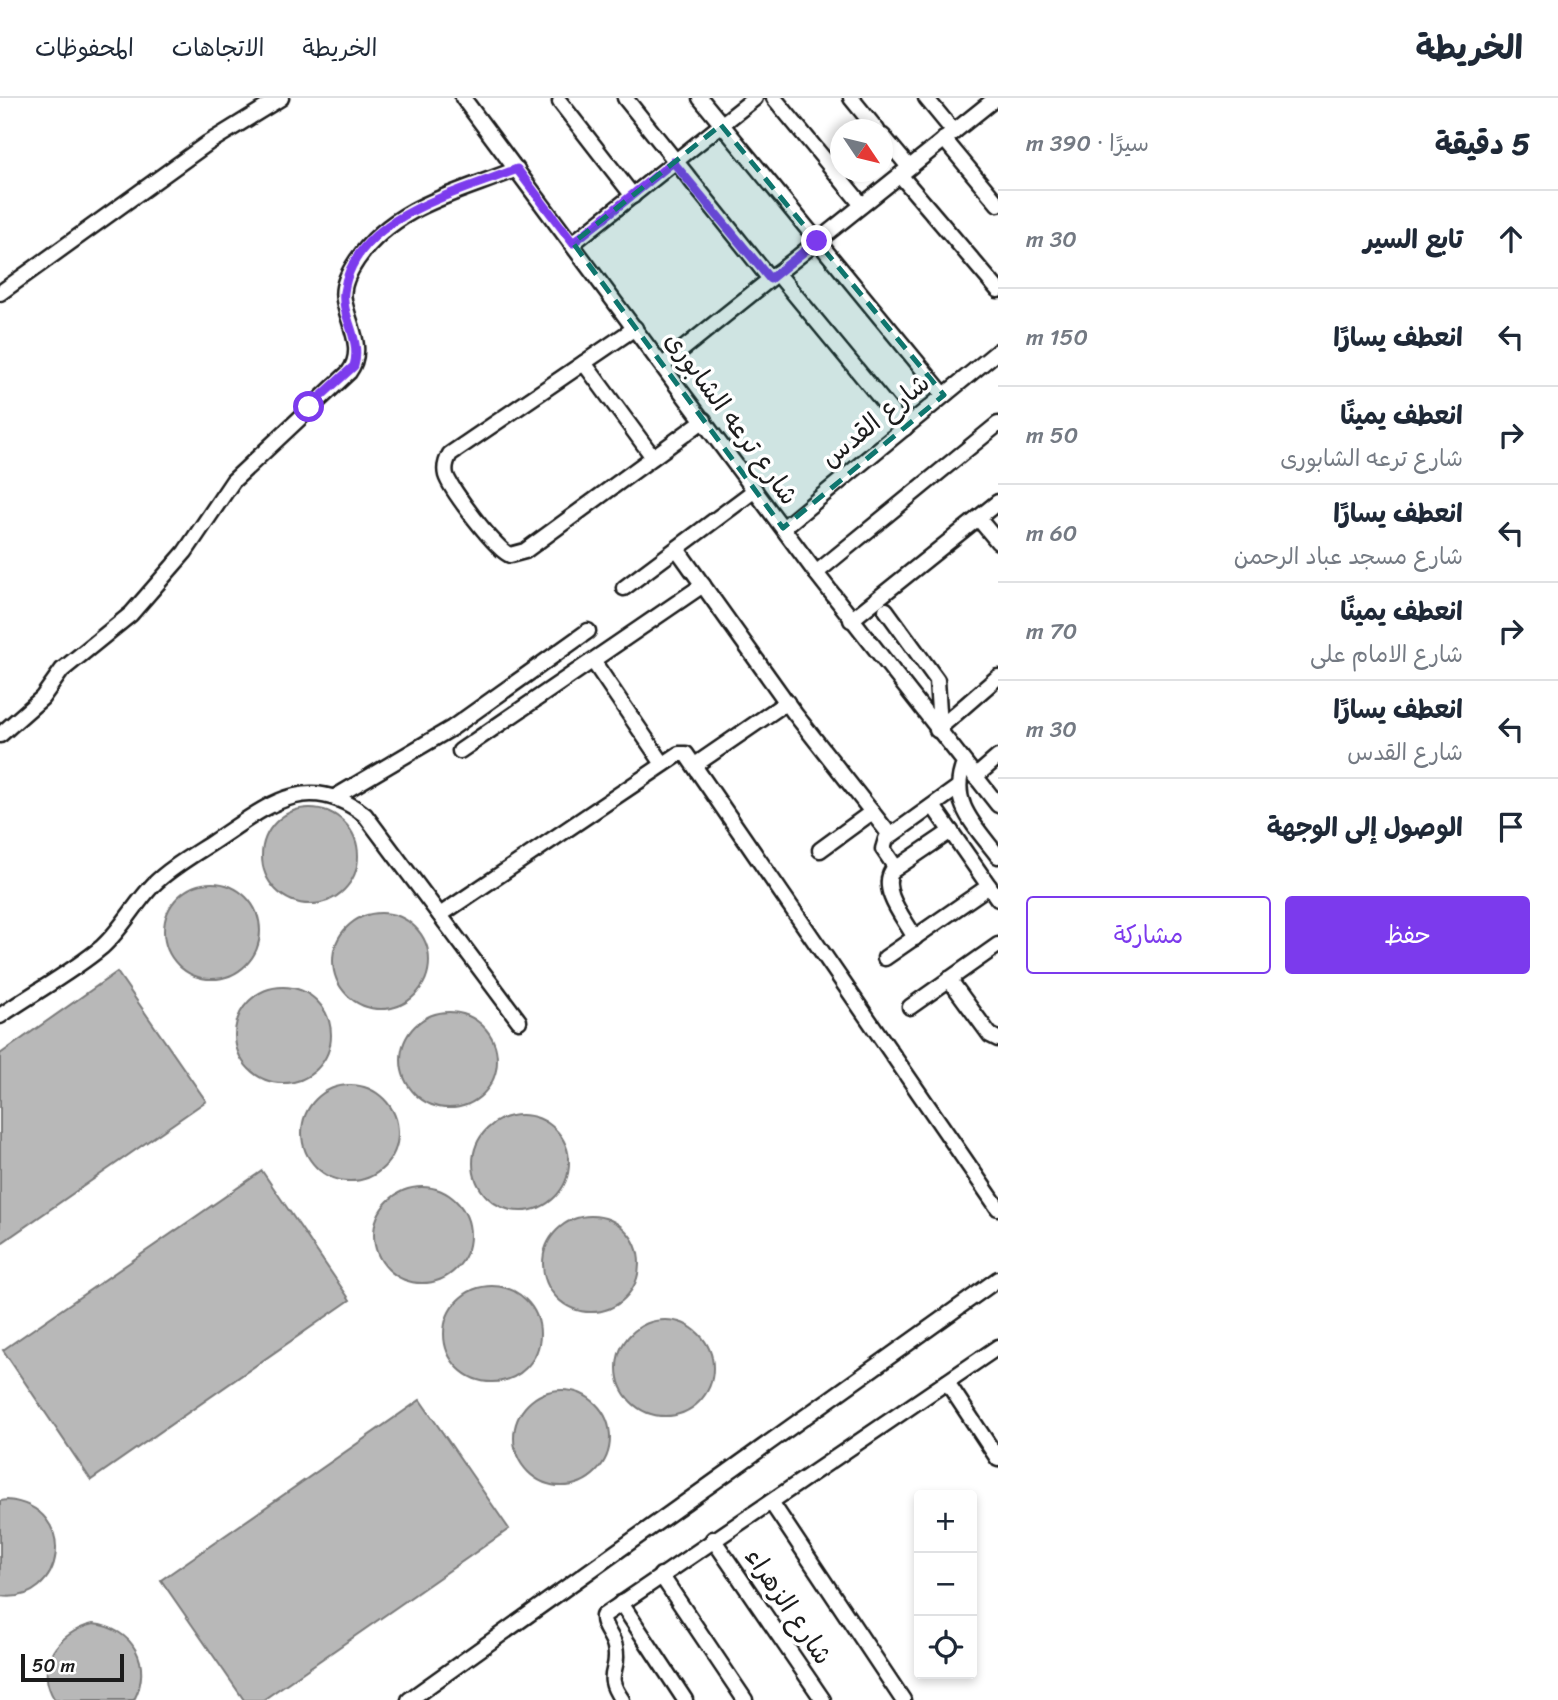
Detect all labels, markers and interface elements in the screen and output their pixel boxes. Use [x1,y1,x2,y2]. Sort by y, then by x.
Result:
text: الخريطة [1416,19,1523,77]
text: المحفوظات [35,27,134,69]
text: الاتجاهات [172,27,265,69]
text: الخريطة [303,27,377,69]
text: 5 دقيقة [1435,117,1530,171]
north arrow [830,119,893,182]
text: سيرًا · 390 m [1026,123,1149,164]
text: تابع السير [1364,216,1463,262]
text: 30 m [1026,219,1077,260]
icon: ahead [1492,220,1530,258]
route end [801,225,832,256]
text: انعطف يسارًا [1333,314,1463,360]
text: 150 m [1026,317,1088,358]
icon: left [1492,318,1530,356]
street label: شارع ترعه الشابورى [653,321,811,515]
street label: شارع القدس [810,361,940,479]
route start [293,391,324,422]
text: انعطف يمينًا [1340,392,1463,438]
text: 50 m [1026,415,1078,456]
icon: right [1492,416,1530,454]
text: شارع ترعه الشابورى [1280,438,1463,479]
text: انعطف يسارًا [1333,490,1463,536]
text: 60 m [1026,513,1077,554]
icon: left [1492,514,1530,552]
text: شارع مسجد عباد الرحمن [1234,536,1463,577]
text: انعطف يمينًا [1340,588,1463,634]
text: 70 m [1026,611,1077,652]
icon: right [1492,612,1530,650]
text: شارع الامام على [1310,634,1463,675]
text: انعطف يسارًا [1333,686,1463,732]
text: 30 m [1026,709,1077,750]
icon: left [1492,710,1530,748]
text: شارع القدس [1347,732,1463,773]
text: الوصول إلى الوجهة [1267,804,1463,850]
icon: arrive [1492,808,1530,846]
button: مشاركة [1026,896,1271,974]
button: حفظ [1285,896,1530,974]
map controls [914,1490,977,1679]
button: + [914,1490,977,1553]
street label: شارع الزهراء [733,1538,845,1674]
button: − [914,1553,977,1616]
button: locate [914,1616,977,1679]
text: 50 m [32,1649,75,1682]
scale bar [21,1651,124,1683]

